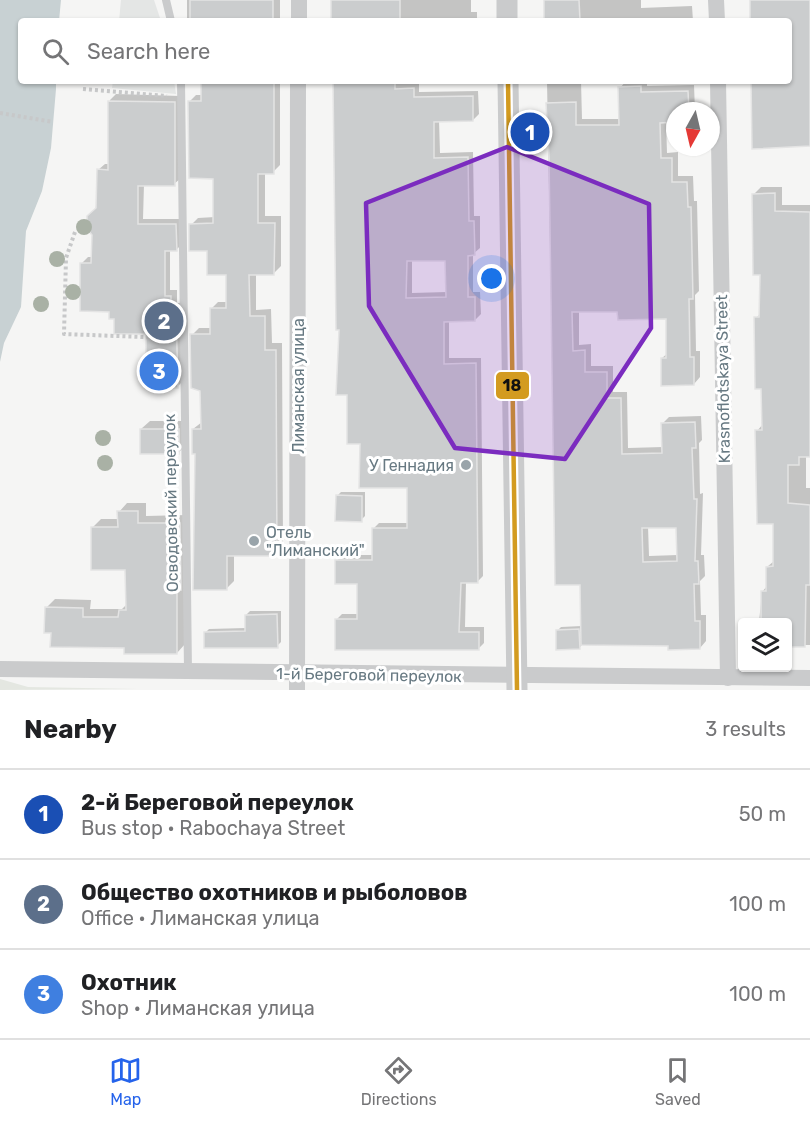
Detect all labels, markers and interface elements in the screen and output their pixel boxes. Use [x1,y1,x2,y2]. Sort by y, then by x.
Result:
search box [18,18,792,84]
icon: search [39,35,72,68]
text: Search here [87,38,210,65]
north arrow [666,102,720,156]
pin: 1 [510,110,550,154]
your location [477,264,506,293]
street label: Krasnoflotskaya Street [712,294,734,464]
pin: 2 [144,298,184,344]
street label: Лиманская улица [289,318,308,454]
pin: 3 [140,348,178,394]
line badge: 18 [495,371,530,400]
text: 18 [503,376,522,395]
street label: Осводовский переулок [160,413,182,592]
place label: У Геннадия [369,456,454,475]
marker: У Геннадия [459,458,473,472]
place label: Отель "Лиманский" [266,523,365,560]
marker: Отель "Лиманский" [247,534,261,548]
map controls [738,618,792,672]
button: layers [738,618,792,672]
street label: 1-й Береговой переулок [276,664,462,686]
text: Nearby [24,714,117,745]
text: 3 results [705,717,786,741]
text: 2-й Береговой переулок [81,789,354,816]
text: 1 [39,802,48,826]
text: 50 m [739,802,786,826]
text: Bus stop · Rabochaya Street [81,816,345,840]
text: Общество охотников и рыболовов [81,879,468,906]
text: 2 [37,892,50,916]
text: 100 m [729,892,786,916]
text: Office · Лиманская улица [81,906,320,930]
text: Охотник [81,969,177,996]
text: 3 [37,982,50,1006]
text: 100 m [729,982,786,1006]
text: Shop · Лиманская улица [81,996,315,1020]
tab: Map [109,1054,142,1109]
tab: Directions [361,1054,437,1109]
tab: Saved [655,1054,701,1109]

